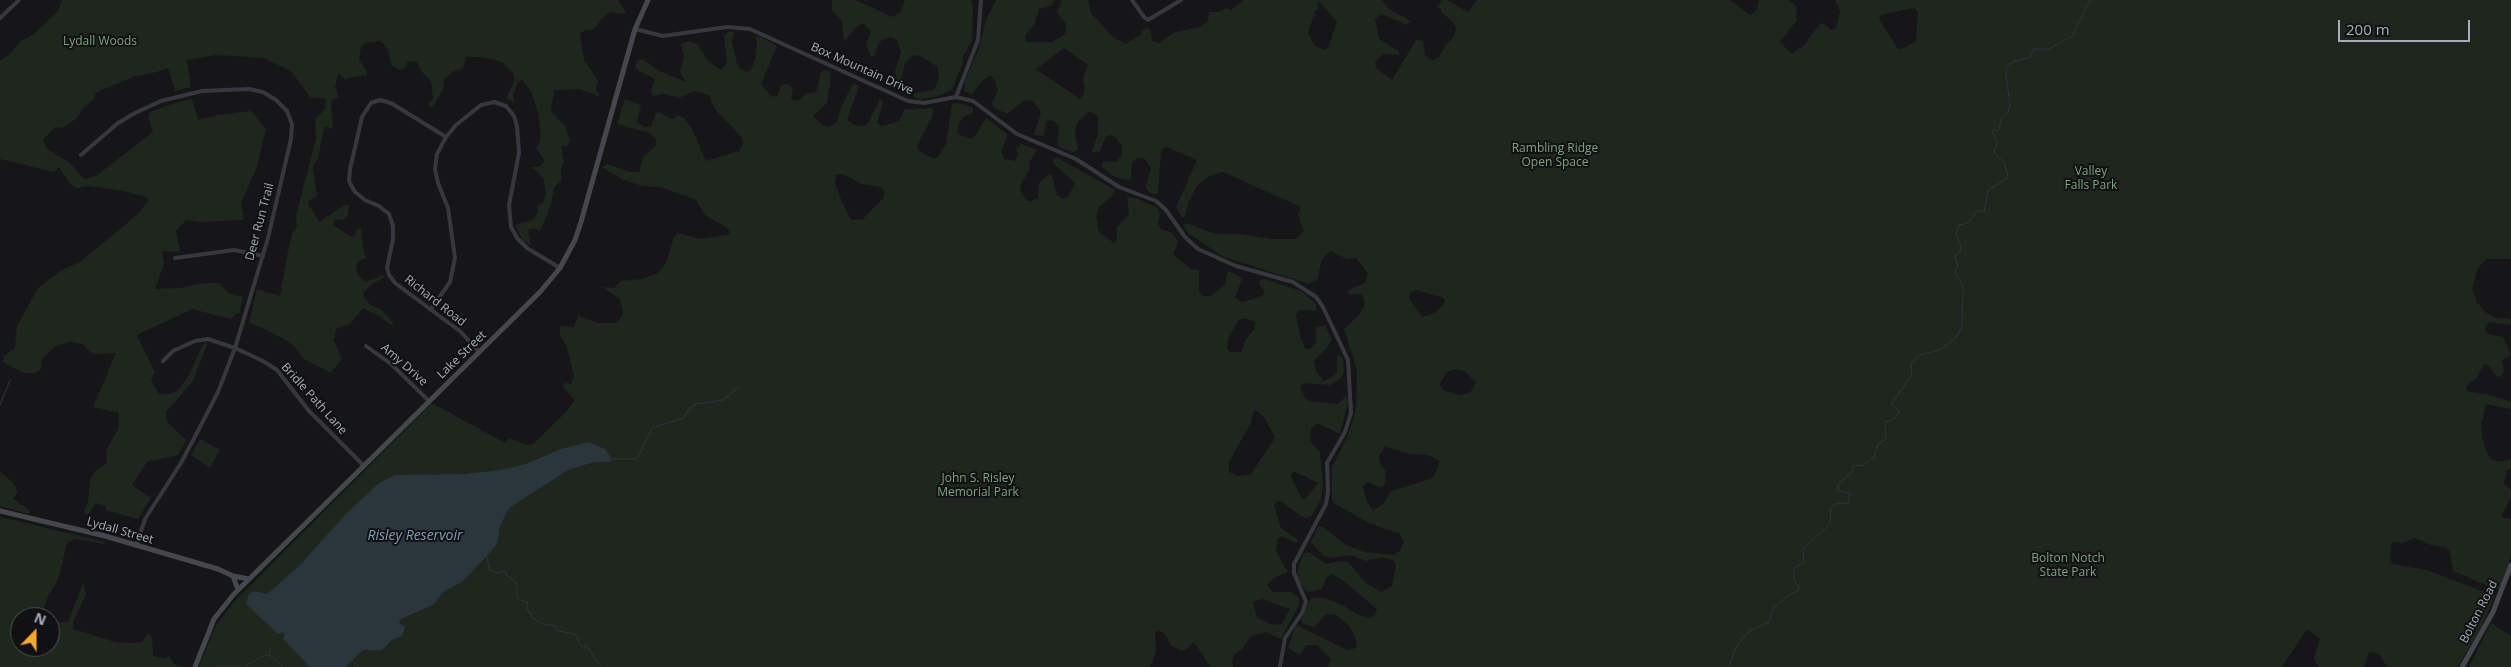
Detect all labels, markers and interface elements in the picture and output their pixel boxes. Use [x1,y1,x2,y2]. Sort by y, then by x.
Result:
scale bar [2341,10,2474,42]
text: 200 m [2346,19,2390,39]
park label: Lydall Woods [63,35,137,49]
street label: Box Mountain Drive [808,40,916,98]
park label: Rambling Ridge Open Space [1512,142,1598,170]
park label: Valley Falls Park [2065,165,2117,193]
street label: Deer Run Trail [243,182,277,262]
street label: Richard Road [401,272,469,330]
street label: Lake Street [434,328,490,382]
street label: Amy Drive [378,341,430,389]
street label: Bridle Path Lane [278,360,350,438]
park label: John S. Risley Memorial Park [937,472,1019,500]
street label: Lydall Street [85,515,155,547]
water label: Risley Reservoir [367,528,463,544]
park label: Bolton Notch State Park [2031,552,2105,580]
street label: Bolton Road [2457,578,2501,646]
north arrow [10,607,60,657]
text: N [32,608,49,629]

